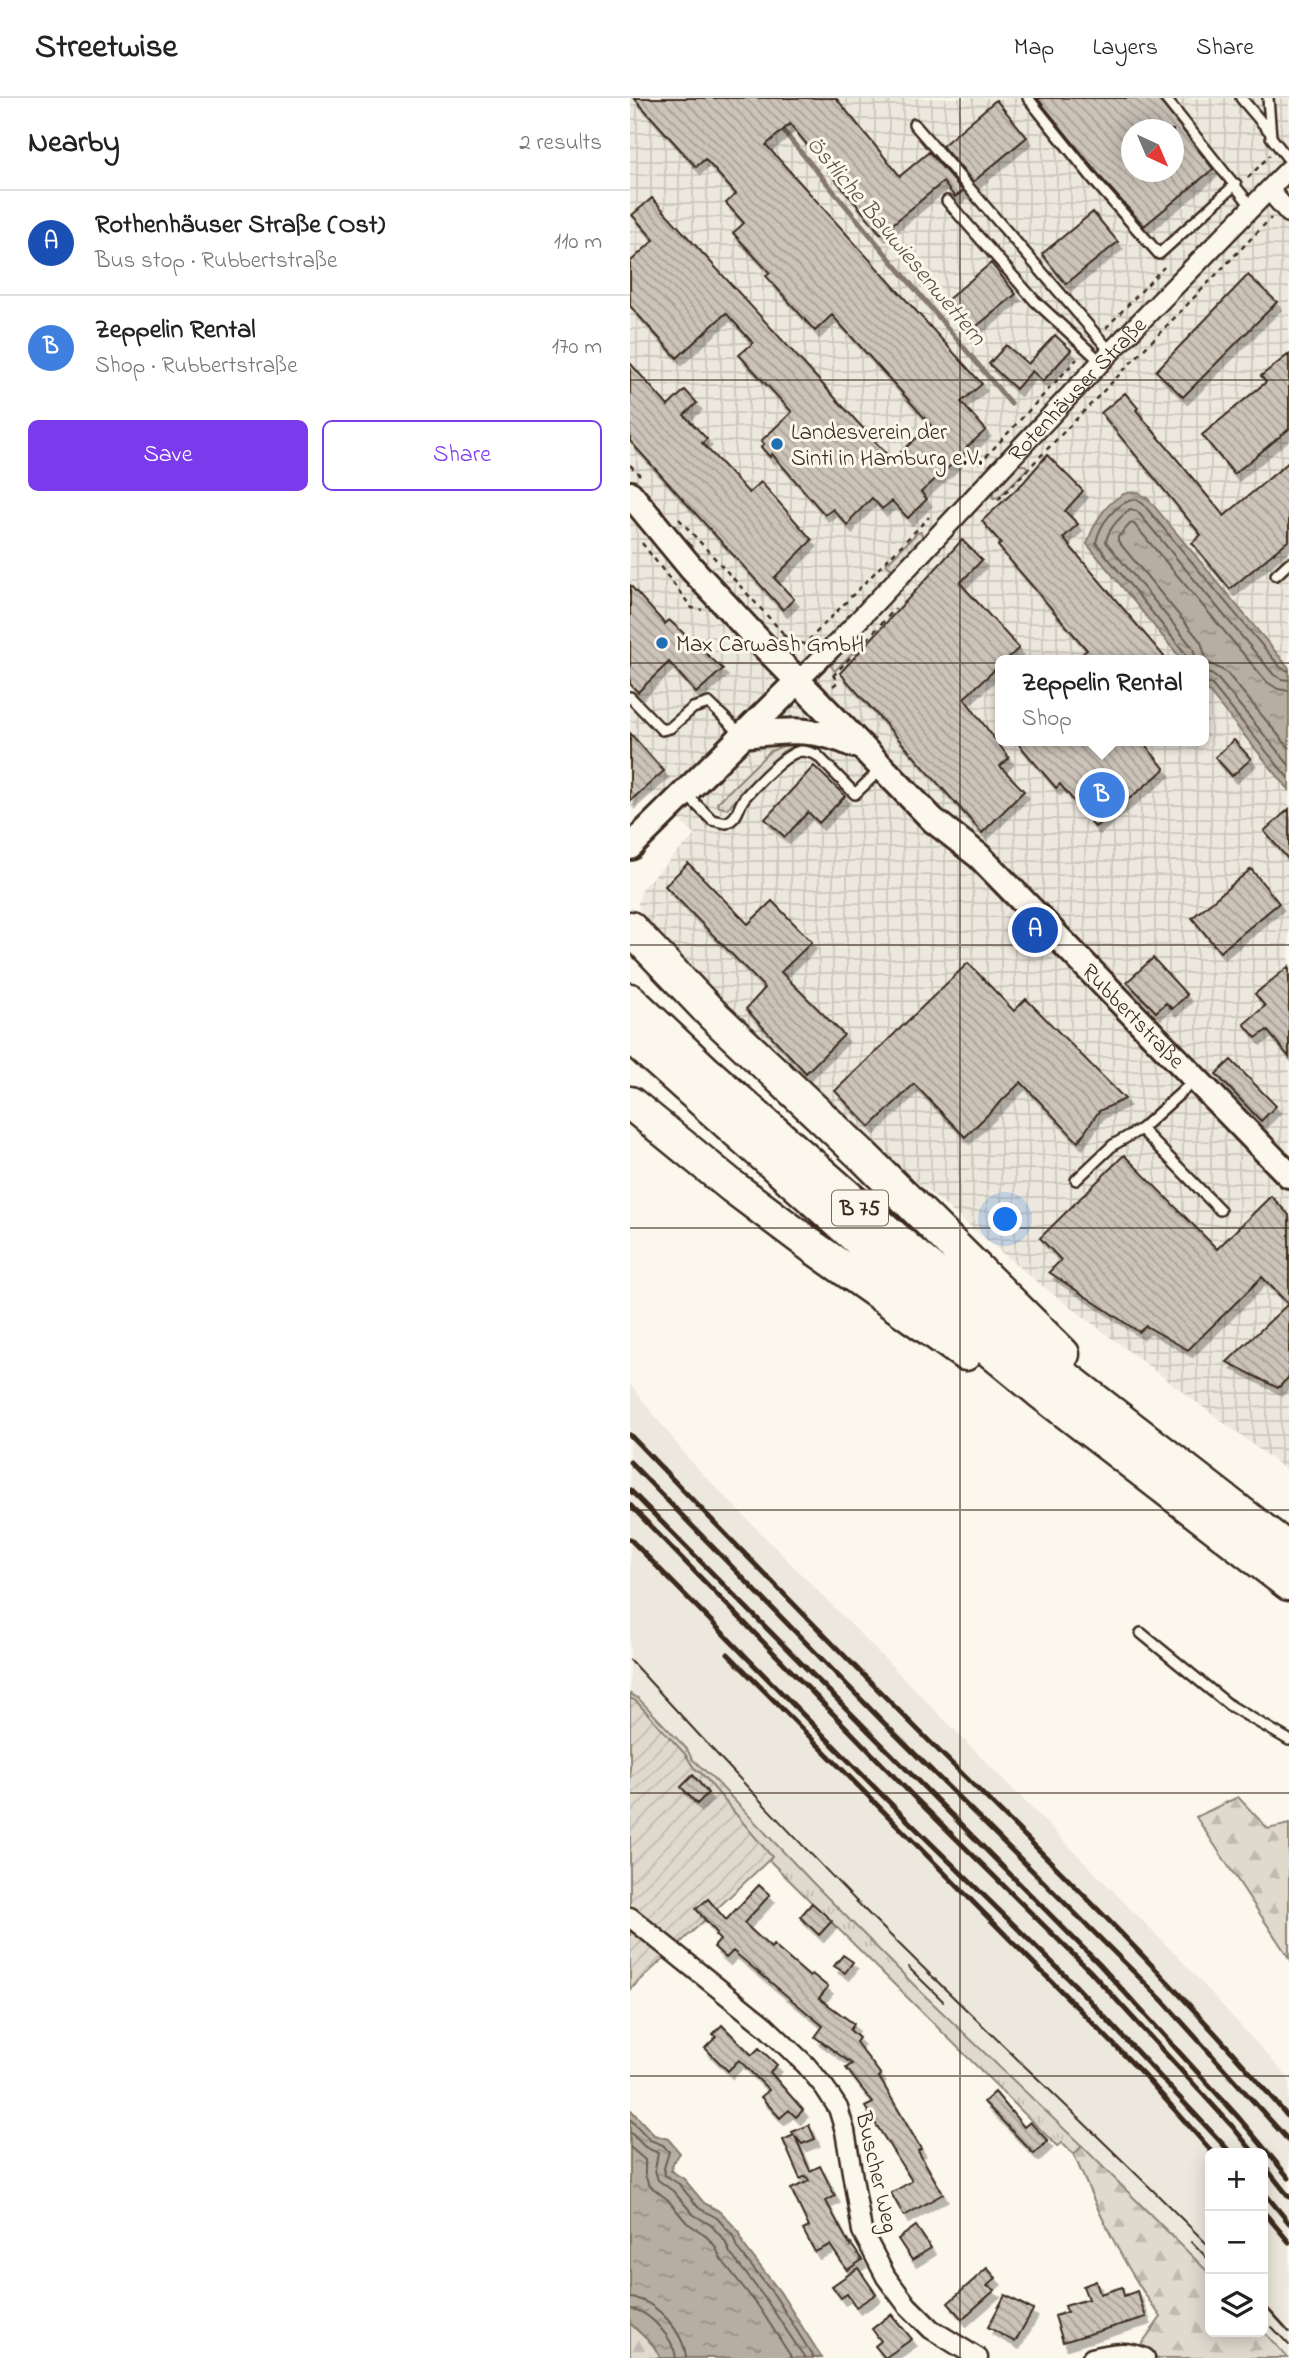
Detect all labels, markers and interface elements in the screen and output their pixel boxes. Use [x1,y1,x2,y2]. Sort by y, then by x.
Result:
text: Streetwise [35,24,177,72]
text: Map [1014,31,1054,66]
text: Layers [1092,31,1158,66]
text: Share [1196,31,1254,66]
north arrow [1121,119,1184,182]
text: Nearby [28,122,120,166]
text: 2 results [519,127,602,160]
water label: Östliche Bauwiesenwettern [797,129,994,355]
text: Rothenhäuser Straße (Ost) [95,207,385,245]
text: A [44,226,58,259]
text: 110 m [554,226,602,259]
text: Bus stop · Rubbertstraße [95,245,337,278]
street label: Rotenhäuser Straße [1001,310,1156,470]
text: Zeppelin Rental [95,312,256,350]
text: B [43,331,59,364]
text: 170 m [552,331,602,364]
text: Shop · Rubbertstraße [95,350,297,383]
place label: Landesverein der Sinti in Hamburg e.V. [791,417,983,477]
button: Save [28,420,308,491]
button: Share [322,420,602,491]
marker: Landesverein der Sinti in Hamburg e.V. [769,436,785,452]
place label: Max Carwash GmbH [676,629,864,662]
marker: Max Carwash GmbH [654,635,670,651]
popup [995,655,1209,746]
text: Zeppelin Rental [1022,665,1182,703]
text: Shop [1022,703,1072,736]
pin: B [1079,769,1125,821]
pin: A [1012,904,1058,956]
street label: Rubbertstraße [1073,957,1192,1078]
road number: B 75 [832,1190,888,1226]
your location [988,1202,1022,1236]
street label: Buscher Weg [844,2108,905,2236]
map controls [1205,2148,1268,2337]
button: + [1205,2148,1268,2211]
button: − [1205,2211,1268,2274]
button: layers [1205,2274,1268,2337]

